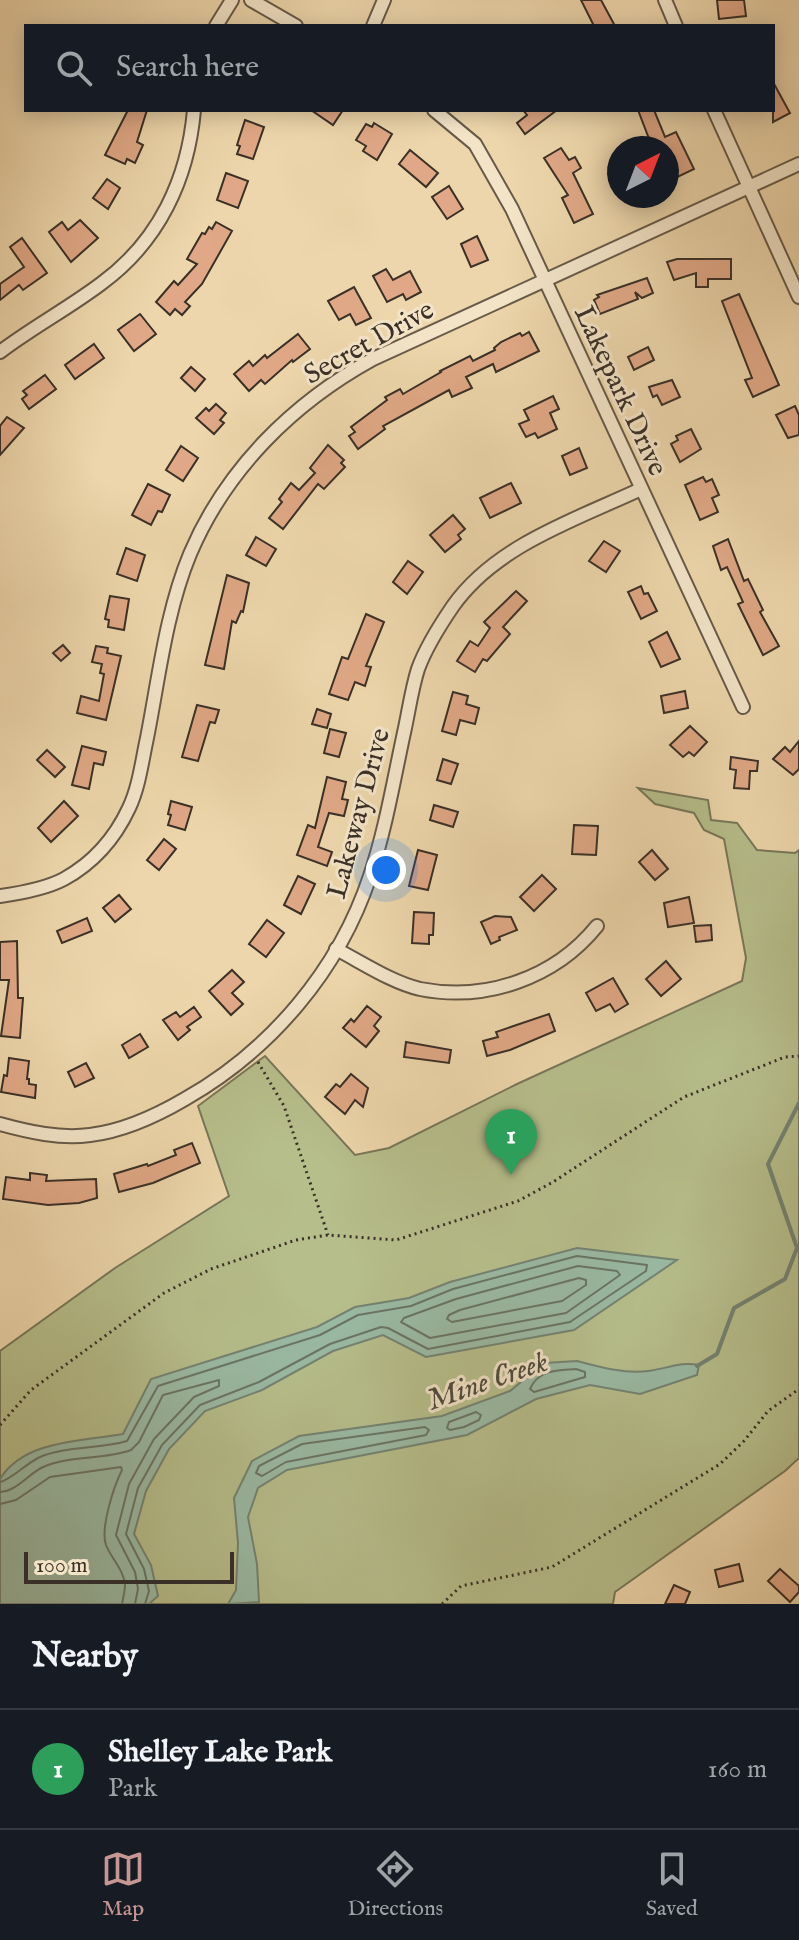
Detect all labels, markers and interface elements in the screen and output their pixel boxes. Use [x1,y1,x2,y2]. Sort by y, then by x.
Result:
search box [24,24,775,112]
icon: search [52,46,96,90]
text: Search here [116,49,259,87]
north arrow [607,136,679,208]
street label: Secret Drive [298,293,440,393]
street label: Lakepark Drive [565,301,674,482]
street label: Lakeway Drive [320,724,399,903]
your location [366,850,406,890]
pin: 1 [485,1109,537,1175]
water label: Mine Creek [422,1343,553,1420]
scale bar [24,1548,234,1584]
text: 100 m [36,1552,88,1580]
text: Nearby [32,1635,138,1678]
text: Shelley Lake Park [108,1734,332,1772]
text: 1 [53,1753,63,1786]
text: 160 m [708,1753,767,1786]
text: Park [108,1772,157,1805]
tab: Map [101,1847,145,1923]
tab: Directions [348,1847,443,1923]
tab: Saved [646,1847,698,1923]

